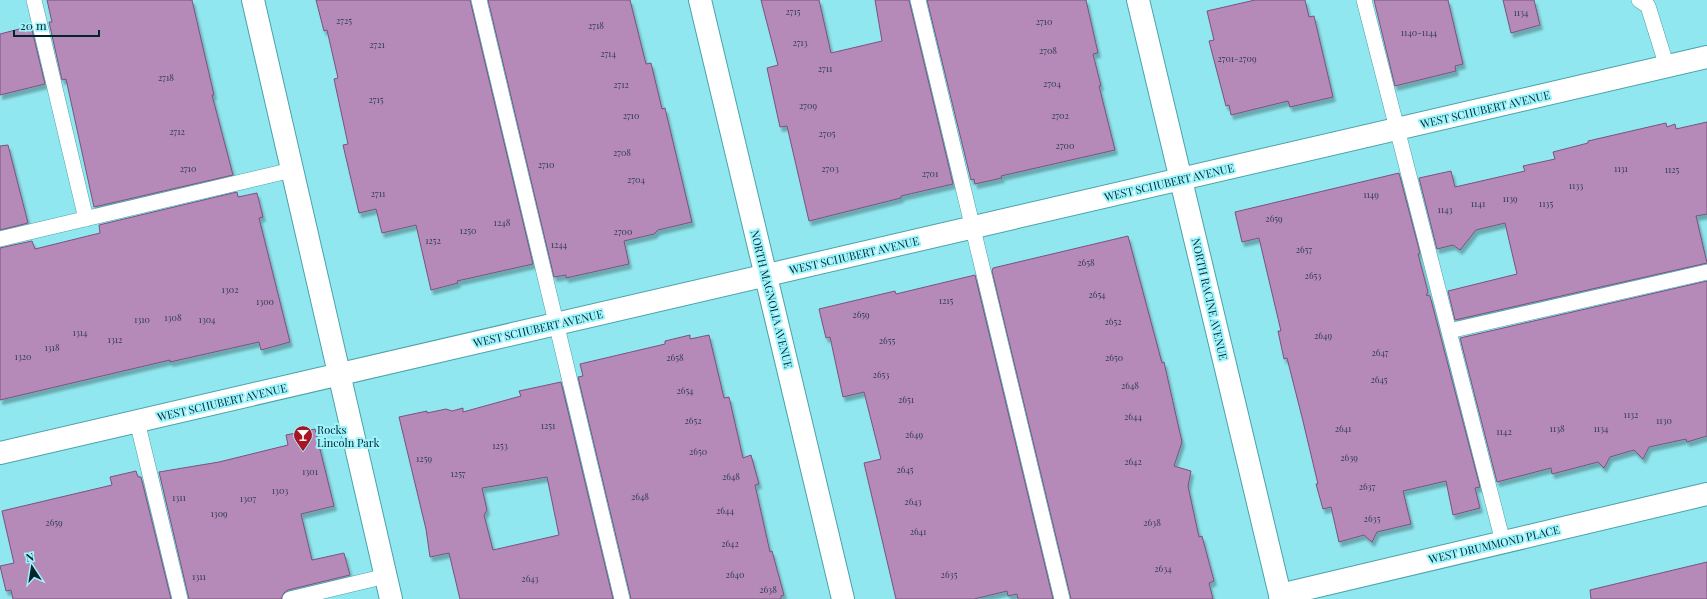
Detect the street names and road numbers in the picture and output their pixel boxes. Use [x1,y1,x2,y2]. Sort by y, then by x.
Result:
street label: WEST SCHUBERT AVENUE [1418,87,1552,131]
street label: WEST SCHUBERT AVENUE [1102,160,1236,204]
street label: NORTH MAGNOLIA AVENUE [748,228,797,370]
street label: WEST SCHUBERT AVENUE [787,233,921,277]
street label: NORTH RACINE AVENUE [1189,237,1231,362]
street label: WEST SCHUBERT AVENUE [471,306,605,350]
street label: WEST SCHUBERT AVENUE [155,380,289,424]
street label: WEST DRUMMOND PLACE [1426,522,1561,567]

